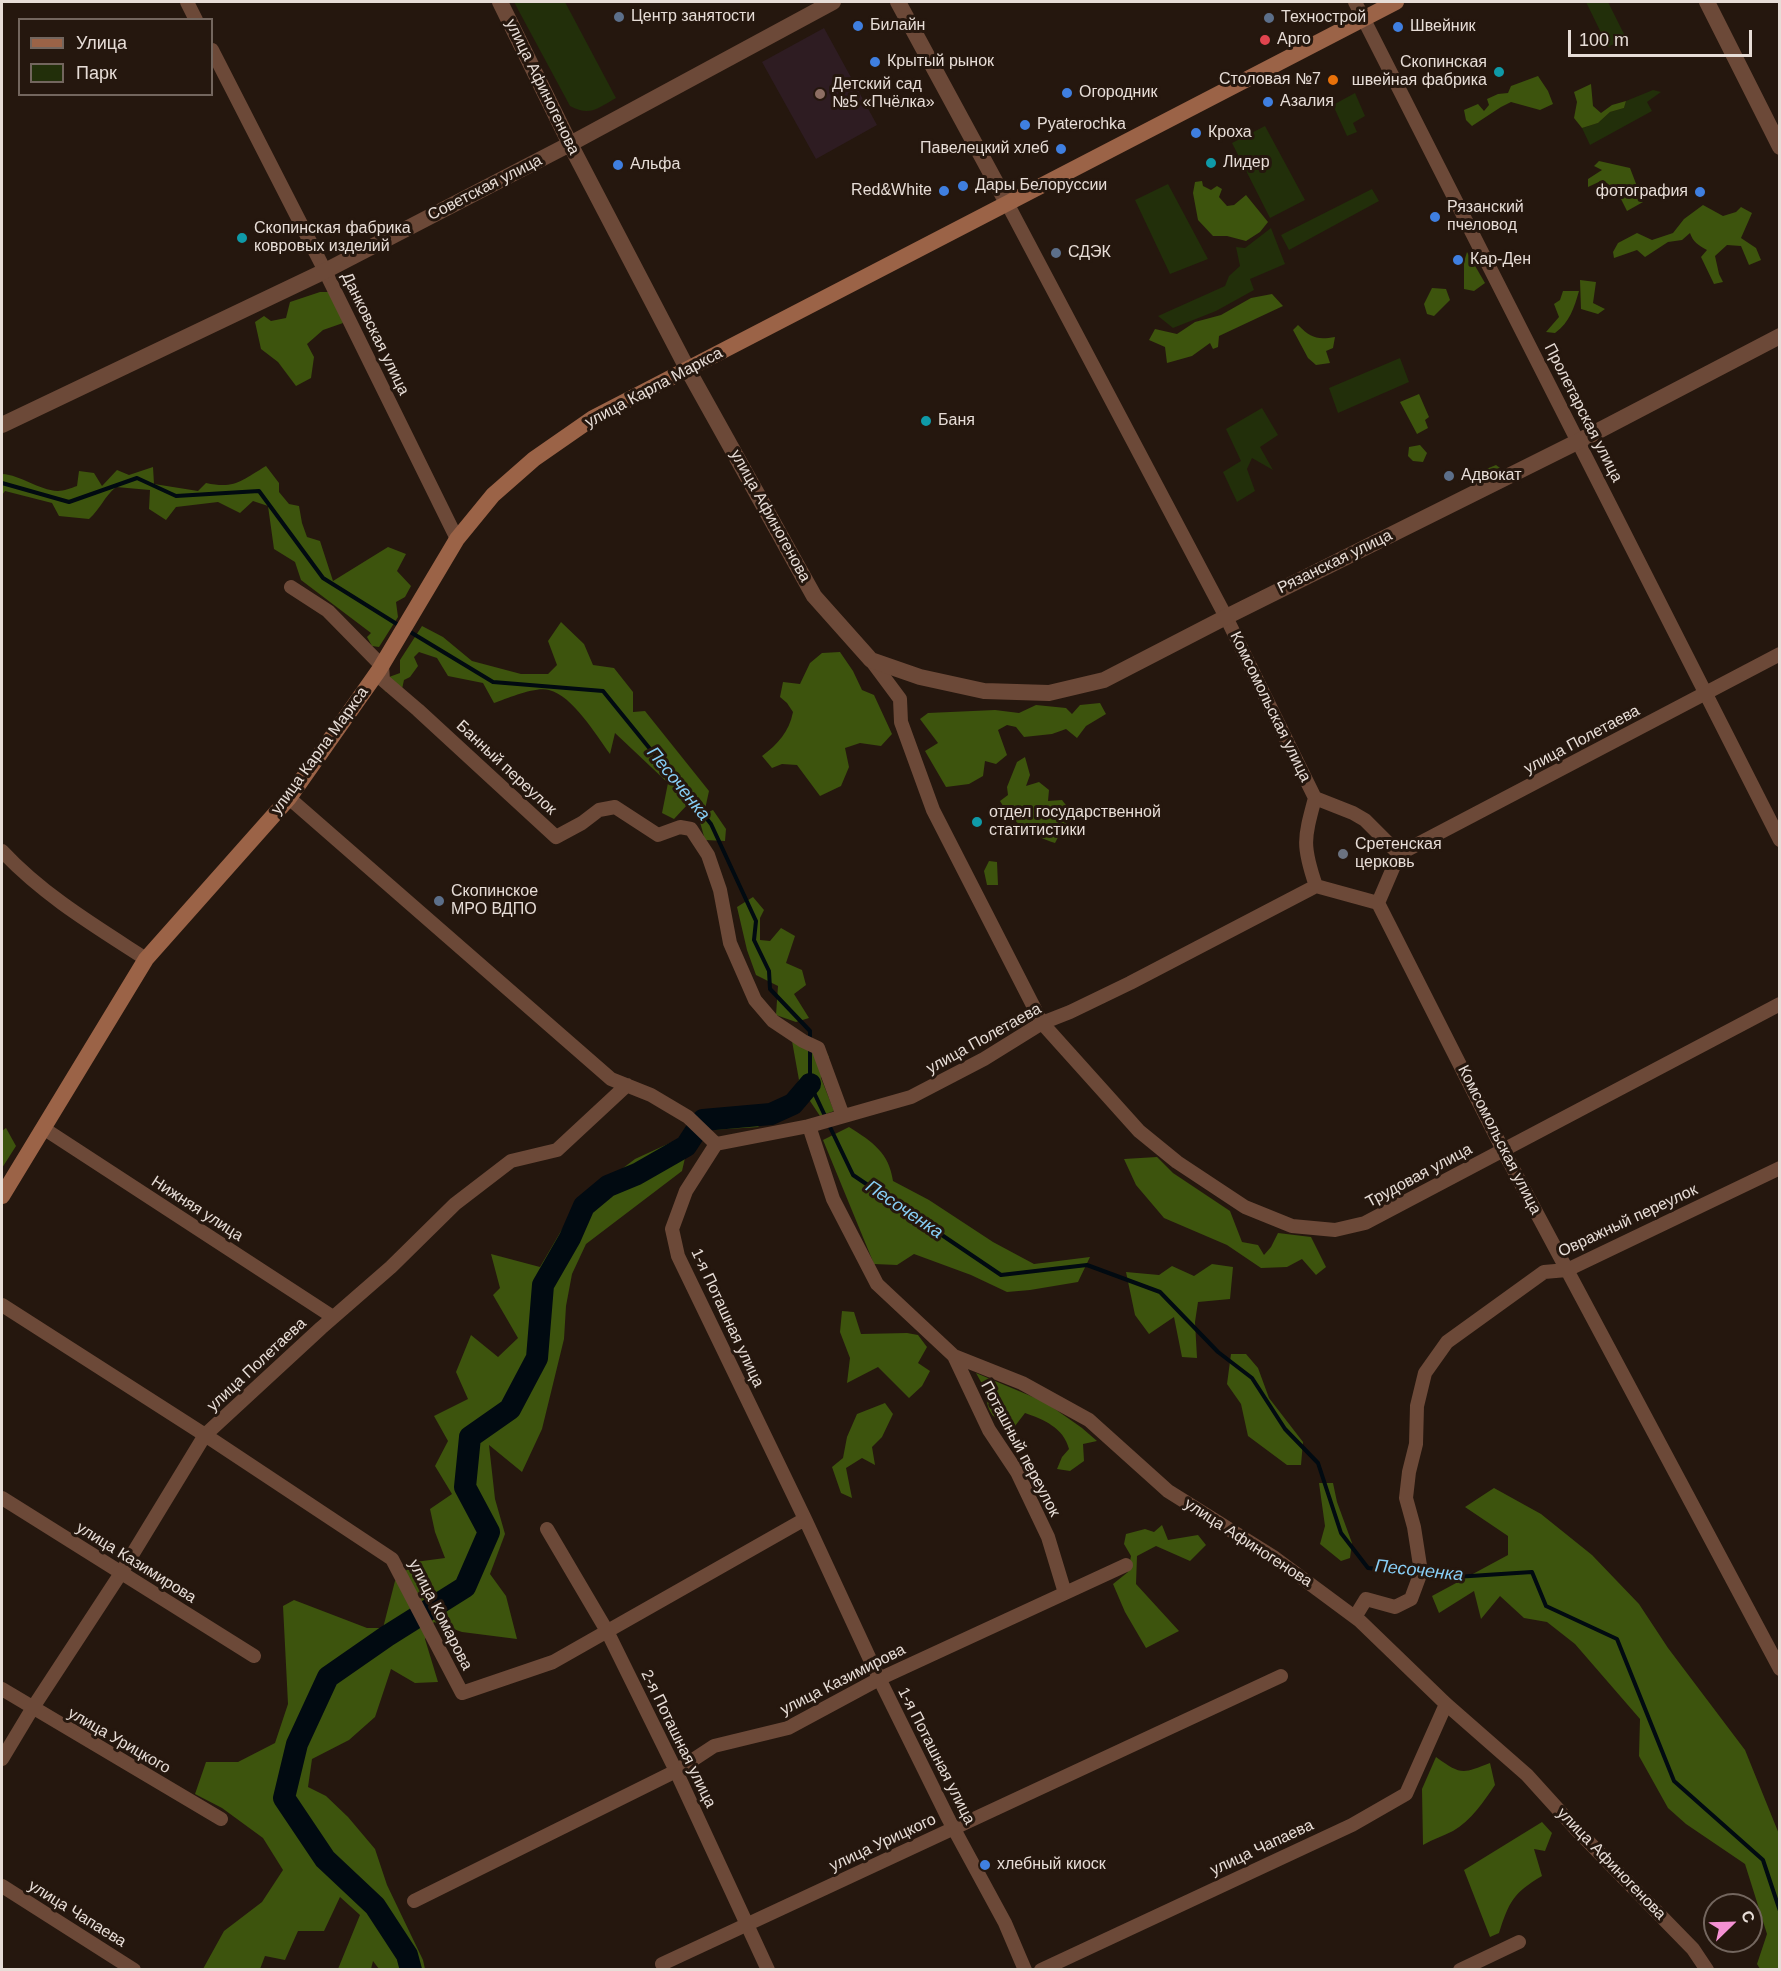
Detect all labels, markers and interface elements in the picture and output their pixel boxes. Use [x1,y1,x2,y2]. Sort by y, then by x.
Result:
place label: Центр занятости [631,7,755,27]
place label: Технострой [1281,8,1366,28]
marker: Центр занятости [612,10,626,24]
marker: Технострой [1262,11,1276,25]
street label: улица Афиногенова [501,16,583,158]
place label: Билайн [870,16,925,36]
place label: Швейник [1410,17,1476,37]
legend [18,18,213,96]
scale bar [1571,18,1756,56]
marker: Билайн [851,19,865,33]
marker: Швейник [1391,20,1405,34]
place label: Арго [1277,30,1311,50]
text: 100 m [1579,30,1629,50]
text: Улица [76,33,127,53]
marker: Арго [1258,33,1272,47]
place label: Крытый рынок [887,52,994,72]
place label: Скопинская швейная фабрика [1352,53,1487,91]
marker: Крытый рынок [868,55,882,69]
text: Парк [76,63,117,83]
marker: Скопинская швейная фабрика [1492,65,1506,79]
place label: Столовая №7 [1219,70,1321,90]
marker: Столовая №7 [1326,73,1340,87]
place label: Детский сад №5 «Пчёлка» [832,75,935,113]
place label: Огородник [1079,83,1157,103]
marker: Огородник [1060,86,1074,100]
marker: Детский сад №5 «Пчёлка» [813,87,827,101]
place label: Азалия [1280,92,1334,112]
marker: Азалия [1261,95,1275,109]
place label: Pyaterochka [1037,115,1126,135]
marker: Pyaterochka [1018,118,1032,132]
place label: Кроха [1208,123,1252,143]
marker: Кроха [1189,126,1203,140]
place label: Павелецкий хлеб [920,139,1049,159]
marker: Павелецкий хлеб [1054,142,1068,156]
street label: Советская улица [425,151,545,225]
place label: Лидер [1223,153,1270,173]
place label: Альфа [630,155,680,175]
marker: Лидер [1204,156,1218,170]
marker: Альфа [611,158,625,172]
place label: Дары Белоруссии [975,176,1107,196]
marker: Дары Белоруссии [956,179,970,193]
place label: Red&White [851,181,932,201]
place label: фотография [1596,182,1688,202]
marker: Red&White [937,184,951,198]
marker: фотография [1693,185,1707,199]
place label: Рязанский пчеловод [1447,198,1524,236]
marker: Рязанский пчеловод [1428,210,1442,224]
place label: Скопинская фабрика ковровых изделий [254,219,411,257]
marker: Скопинская фабрика ковровых изделий [235,231,249,245]
place label: СДЭК [1068,243,1111,263]
marker: СДЭК [1049,246,1063,260]
place label: Кар-Ден [1470,250,1531,270]
marker: Кар-Ден [1451,253,1465,267]
street label: Данковская улица [337,269,413,399]
street label: Пролетарская улица [1540,341,1626,485]
street label: улица Карла Маркса [582,344,726,432]
place label: Баня [938,411,975,431]
marker: Баня [919,414,933,428]
street label: улица Афиногенова [726,446,814,586]
place label: Адвокат [1461,466,1521,486]
marker: Адвокат [1442,469,1456,483]
street label: Рязанская улица [1275,526,1395,598]
street label: Комсомольская улица [1225,629,1315,785]
street label: улица Карла Маркса [267,683,373,819]
street label: улица Полетаева [1521,701,1643,779]
street label: Банный переулок [452,717,560,819]
water label: Песоченка [642,743,714,825]
place label: отдел государственной статитистики [989,803,1161,841]
marker: отдел государственной статитистики [970,815,984,829]
place label: Сретенская церковь [1355,835,1442,873]
marker: Сретенская церковь [1336,847,1350,861]
place label: Скопинское МРО ВДПО [451,882,538,920]
marker: Скопинское МРО ВДПО [432,894,446,908]
street label: улица Полетаева [923,999,1045,1079]
street label: Комсомольская улица [1453,1062,1545,1218]
street label: Трудовая улица [1363,1140,1475,1212]
street label: Нижняя улица [147,1172,247,1246]
water label: Песоченка [861,1176,947,1244]
street label: Овражный переулок [1555,1180,1701,1262]
street label: 1-я Поташная улица [686,1245,768,1391]
street label: улица Полетаева [204,1314,310,1416]
street label: Поташный переулок [976,1378,1064,1520]
street label: улица Афиногенова [1181,1495,1315,1591]
street label: улица Казимирова [73,1518,199,1608]
street label: улица Комарова [404,1556,476,1674]
water label: Песоченка [1374,1556,1464,1586]
street label: улица Казимирова [777,1640,909,1720]
street label: 2-я Поташная улица [636,1667,720,1811]
street label: 1-я Поташная улица [893,1684,979,1828]
street label: улица Урицкого [64,1704,174,1778]
street label: улица Афиногенова [1553,1804,1669,1924]
street label: улица Урицкого [827,1810,939,1876]
street label: улица Чапаева [1207,1816,1317,1880]
place label: хлебный киоск [997,1855,1106,1875]
marker: хлебный киоск [978,1858,992,1872]
street label: улица Чапаева [25,1876,129,1952]
north arrow [1703,1893,1763,1953]
text: С [1738,1908,1758,1925]

